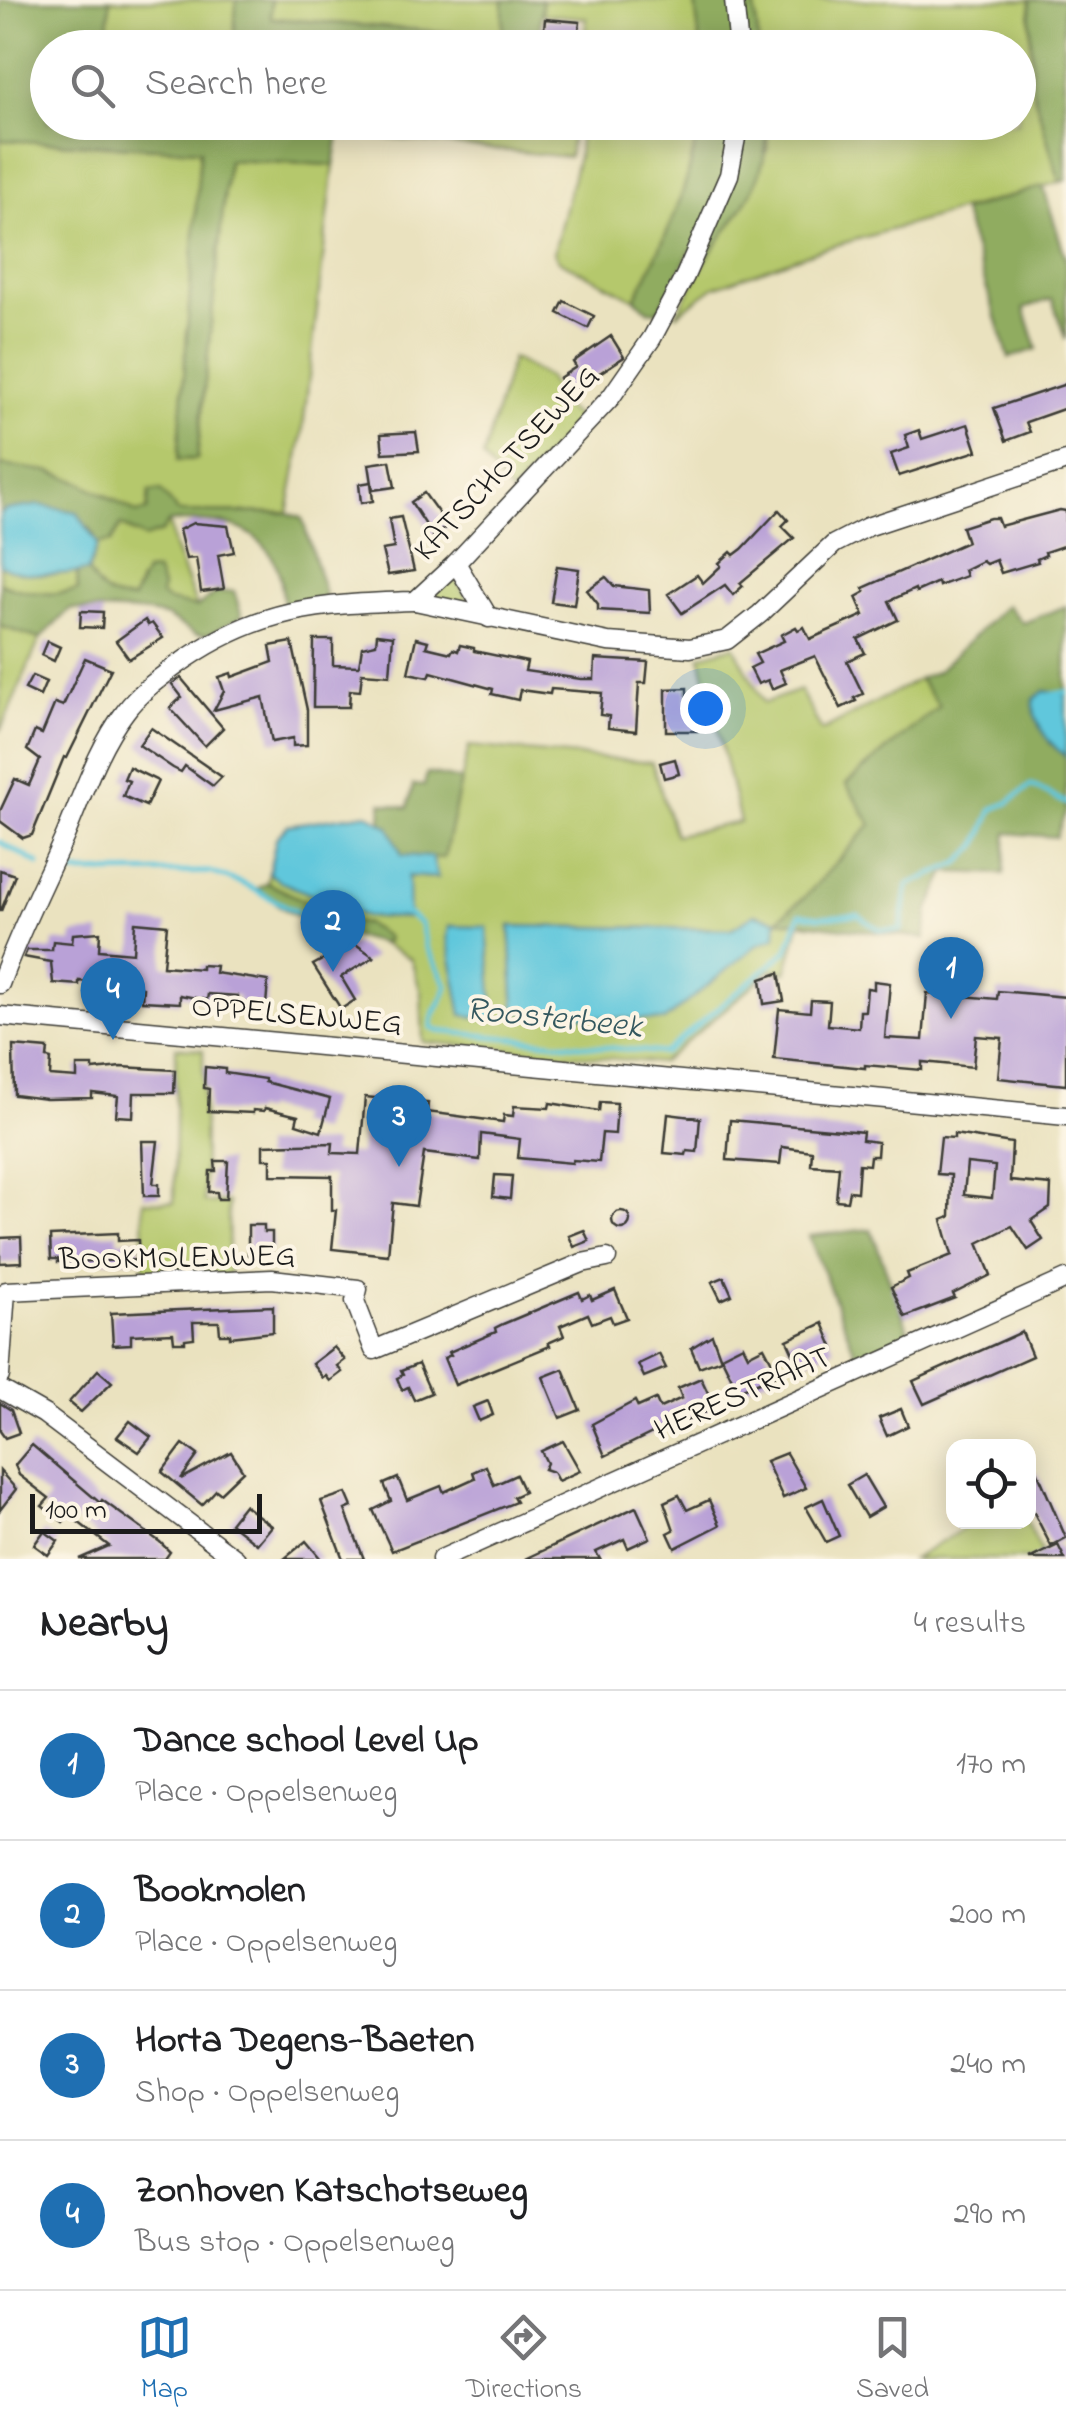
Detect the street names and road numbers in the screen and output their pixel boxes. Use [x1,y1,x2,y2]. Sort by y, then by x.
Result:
street label: KATSCHOTSEWEG [404,356,611,573]
street label: OPPELSENWEG [189,984,404,1049]
street label: BOOKMOLENWEG [57,1234,296,1285]
street label: HERESTRAAT [647,1335,840,1455]

